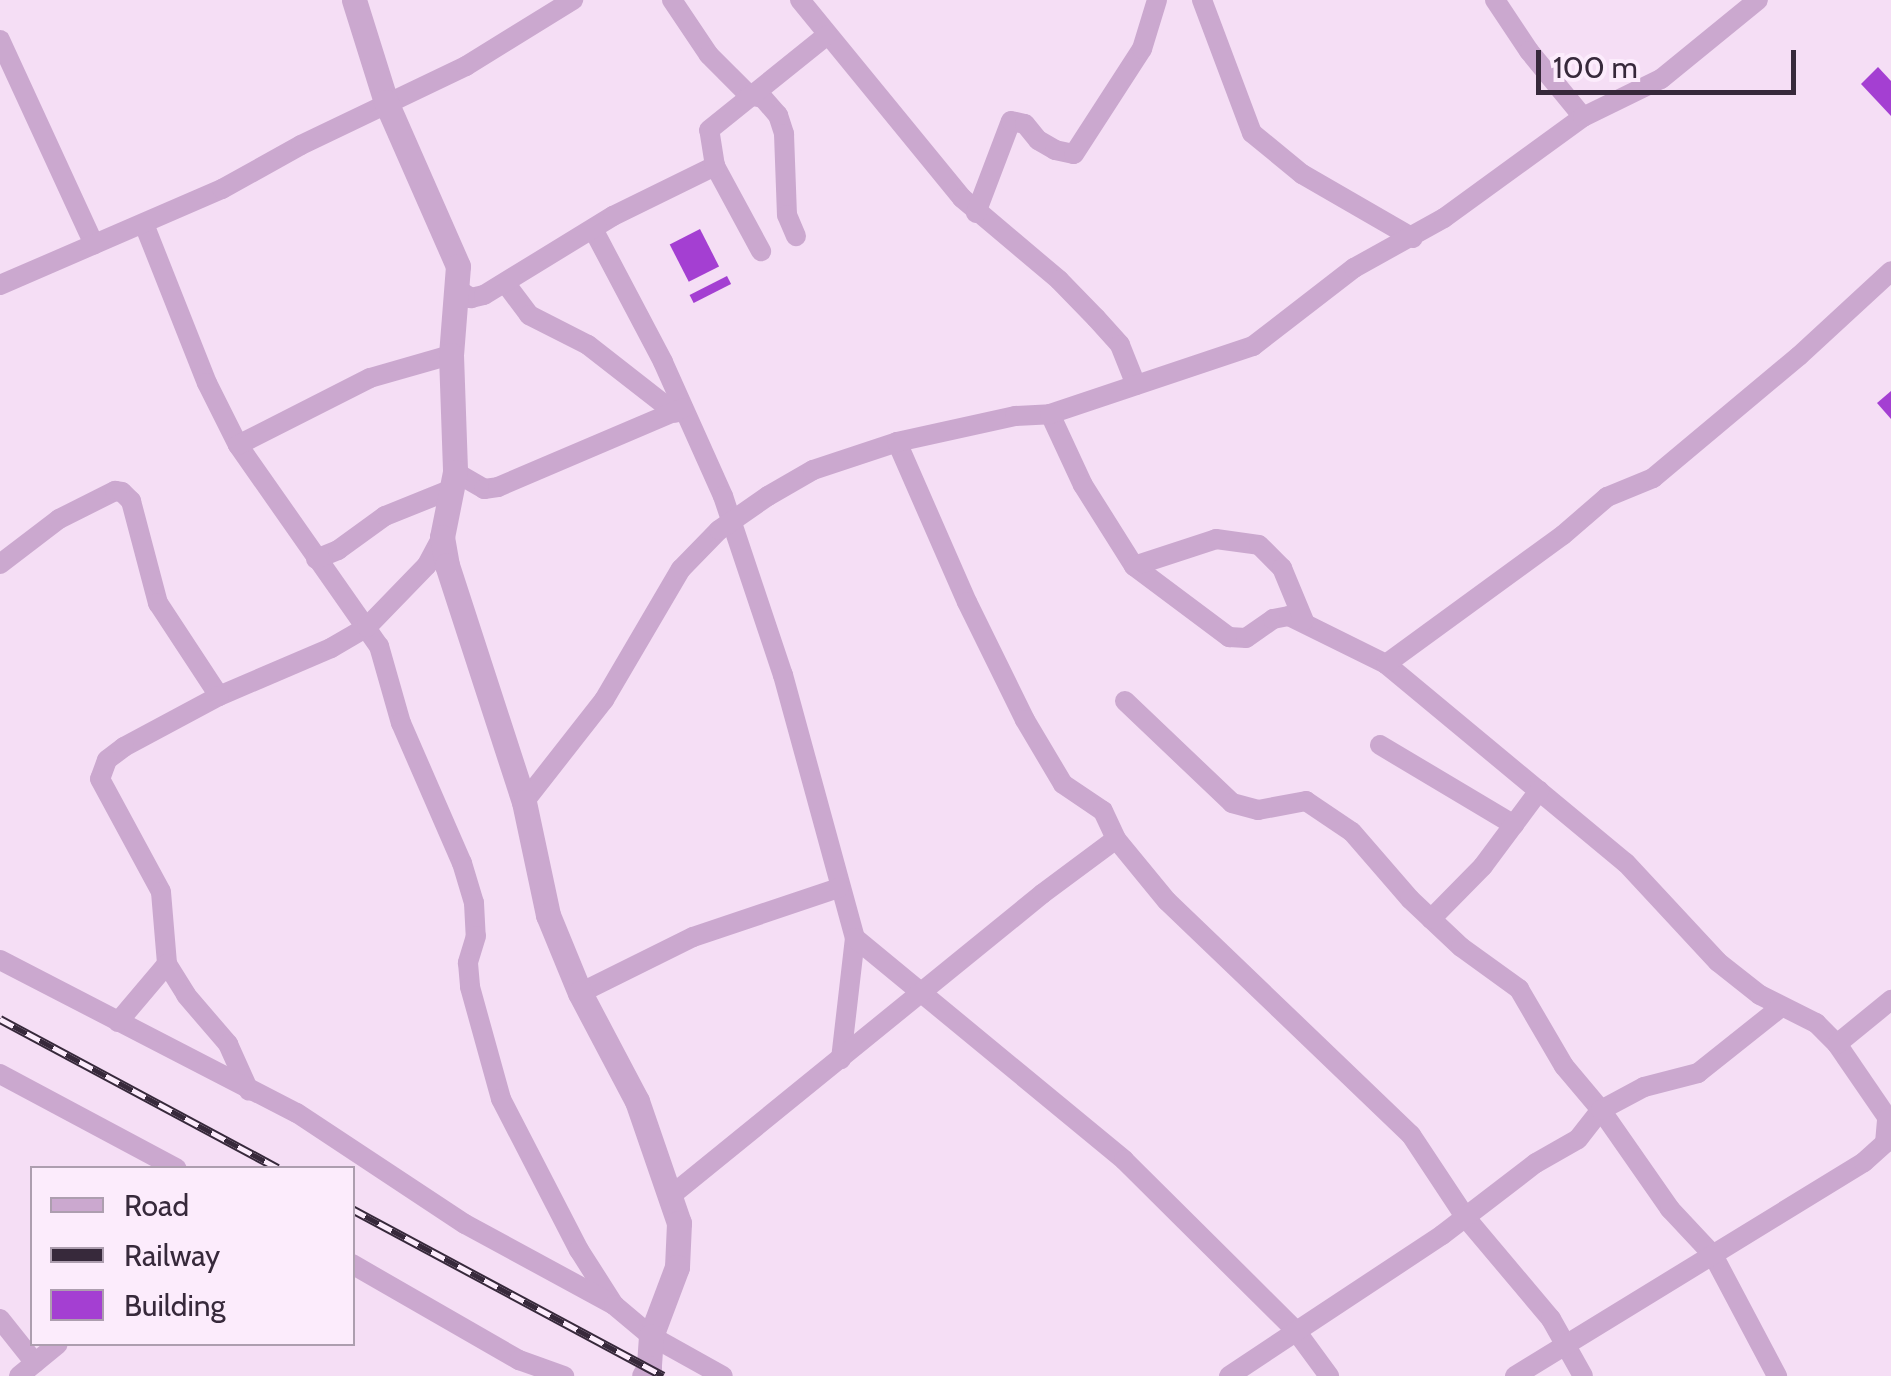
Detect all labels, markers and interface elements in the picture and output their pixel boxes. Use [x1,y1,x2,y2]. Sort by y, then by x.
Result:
scale bar [1541,30,1801,92]
text: 100 m [1553,49,1638,86]
legend [30,1166,355,1346]
text: Road [124,1187,189,1224]
text: Railway [124,1237,220,1274]
text: Building [124,1287,226,1324]

